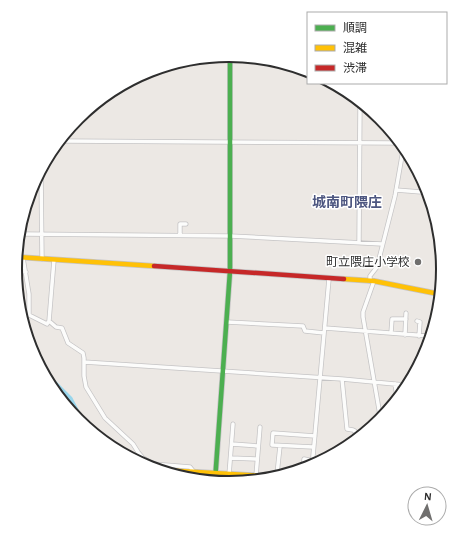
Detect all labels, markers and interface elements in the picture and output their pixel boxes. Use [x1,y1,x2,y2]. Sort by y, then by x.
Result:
legend [307,12,447,84]
text: 順調 [343,22,367,34]
text: 混雑 [343,41,367,54]
text: 渋滞 [343,62,367,74]
district label: 城南町隈庄 [312,194,382,210]
place label: 町立隈庄小学校 [326,255,410,268]
marker: 町立隈庄小学校 [413,257,423,267]
north arrow [407,486,447,526]
text: N [424,491,432,502]

